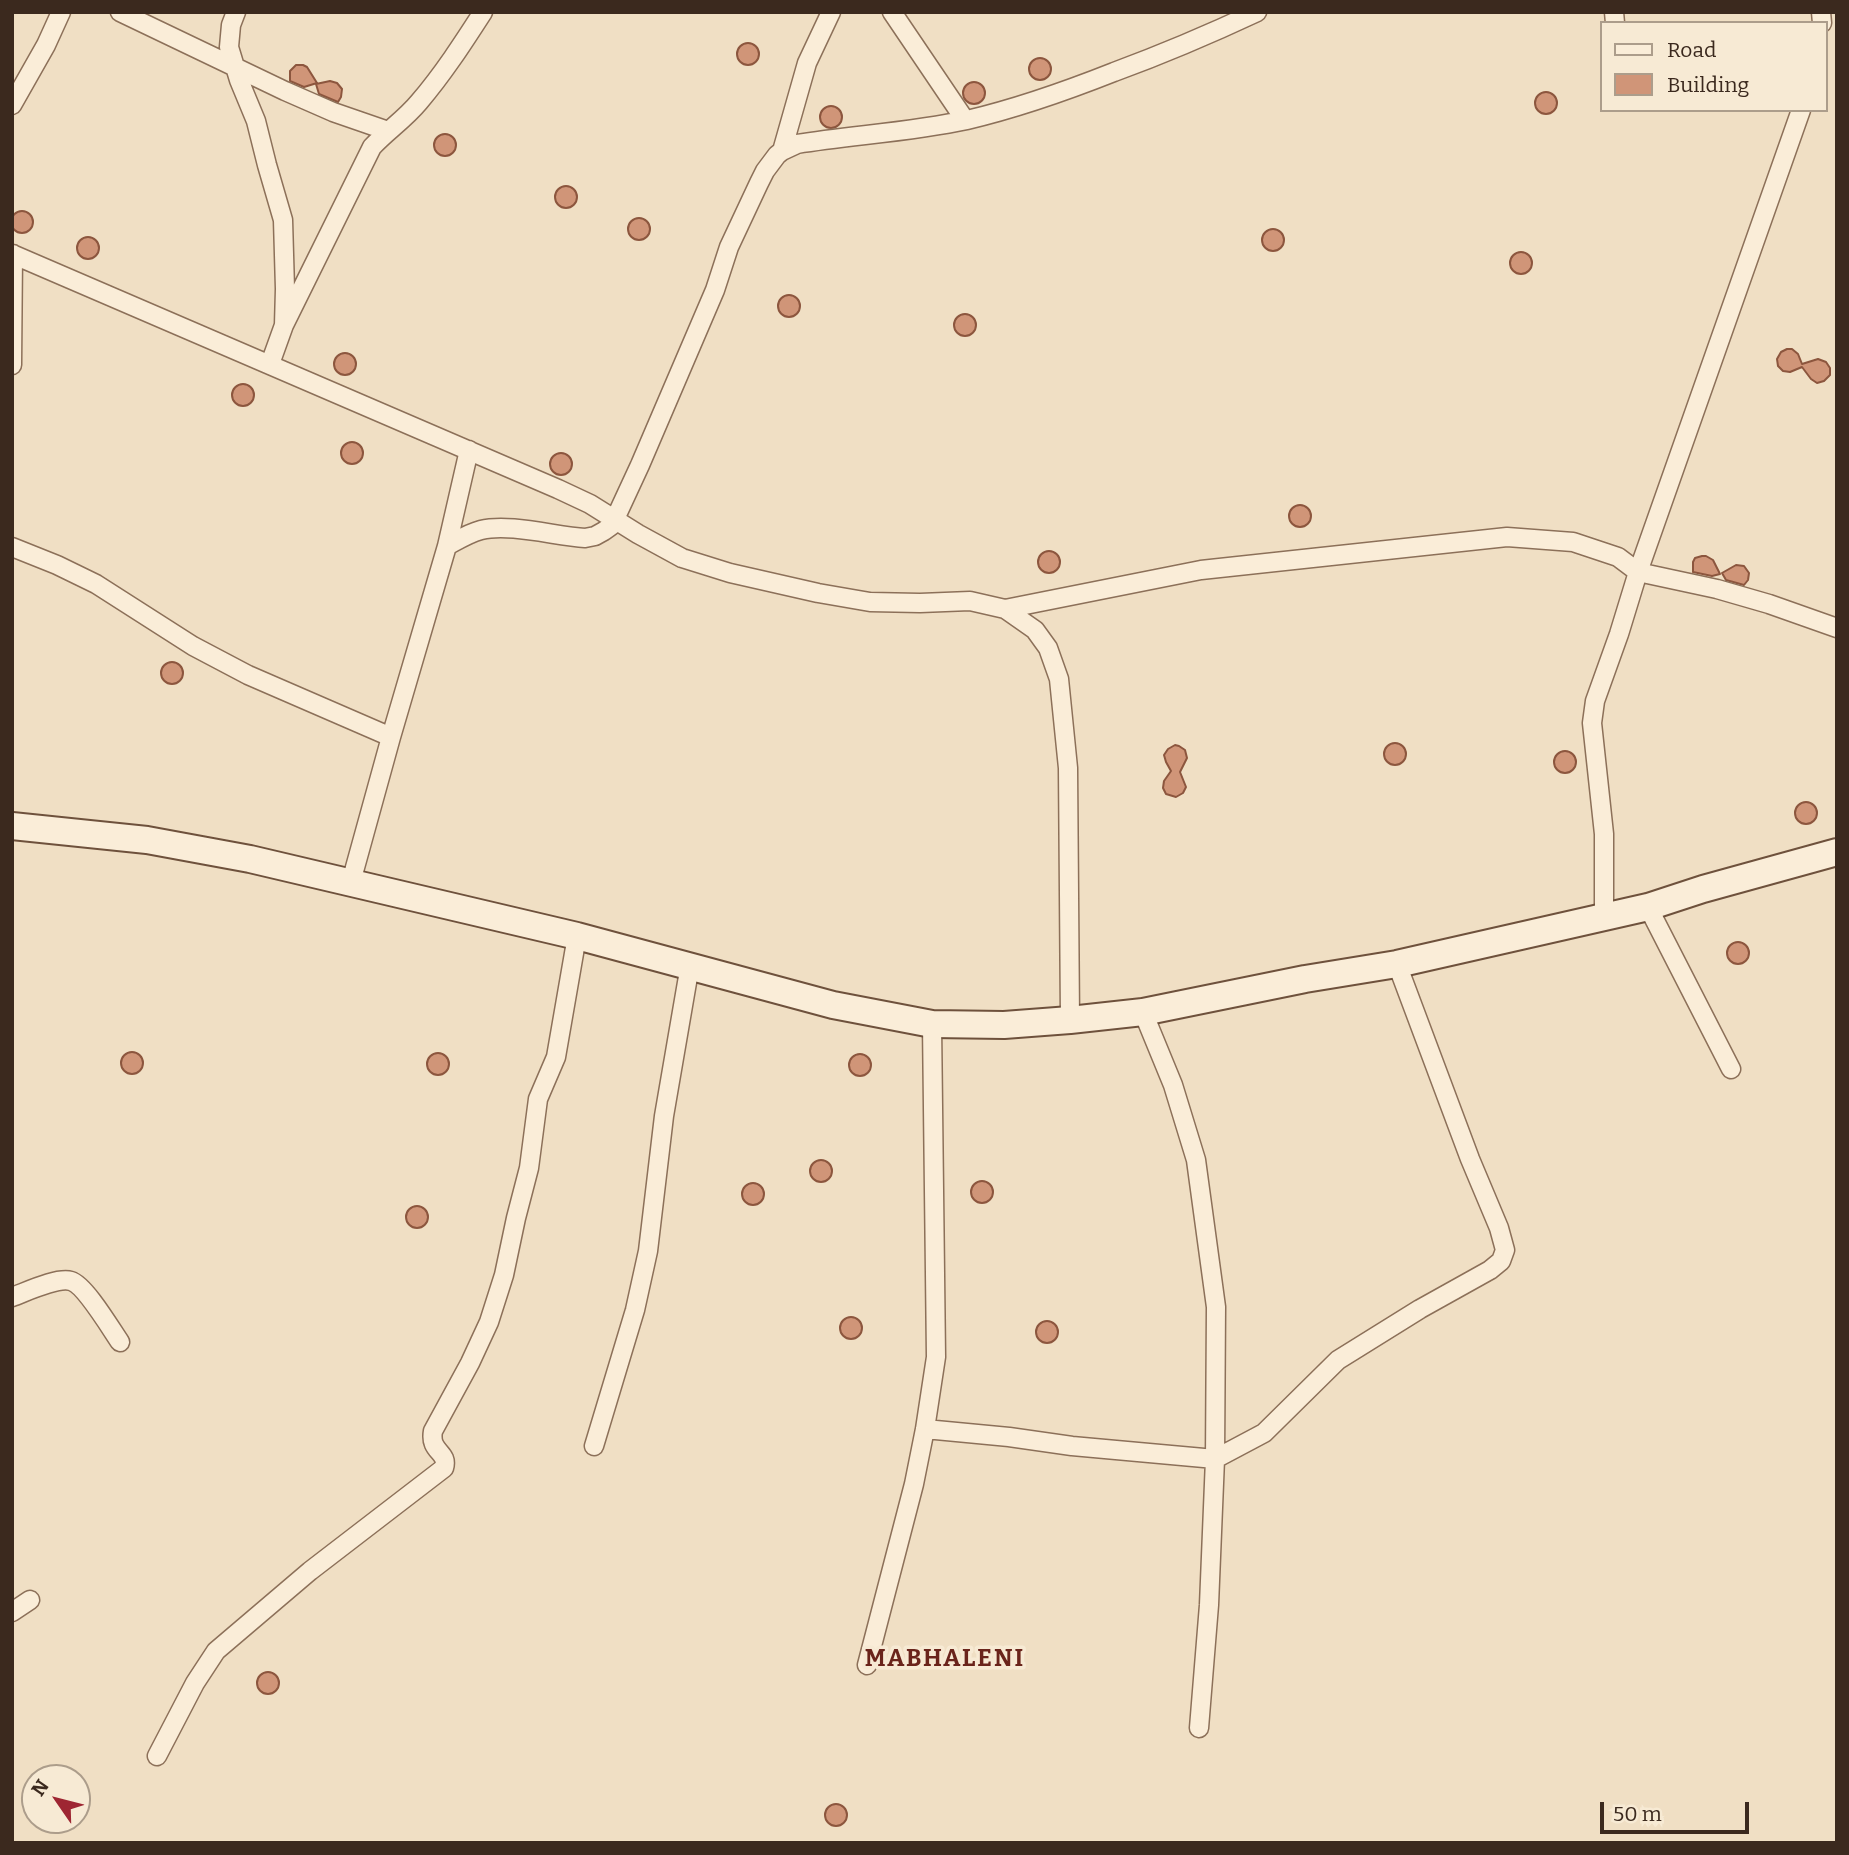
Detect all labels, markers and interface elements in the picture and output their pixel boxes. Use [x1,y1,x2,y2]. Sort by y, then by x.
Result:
legend [1601,21,1828,112]
text: Road [1667,37,1716,63]
text: Building [1667,72,1749,98]
district label: MABHALENI [866,1645,1024,1673]
north arrow [21,1764,91,1834]
text: N [26,1775,54,1800]
scale bar [1604,1788,1753,1832]
text: 50 m [1613,1801,1662,1827]

